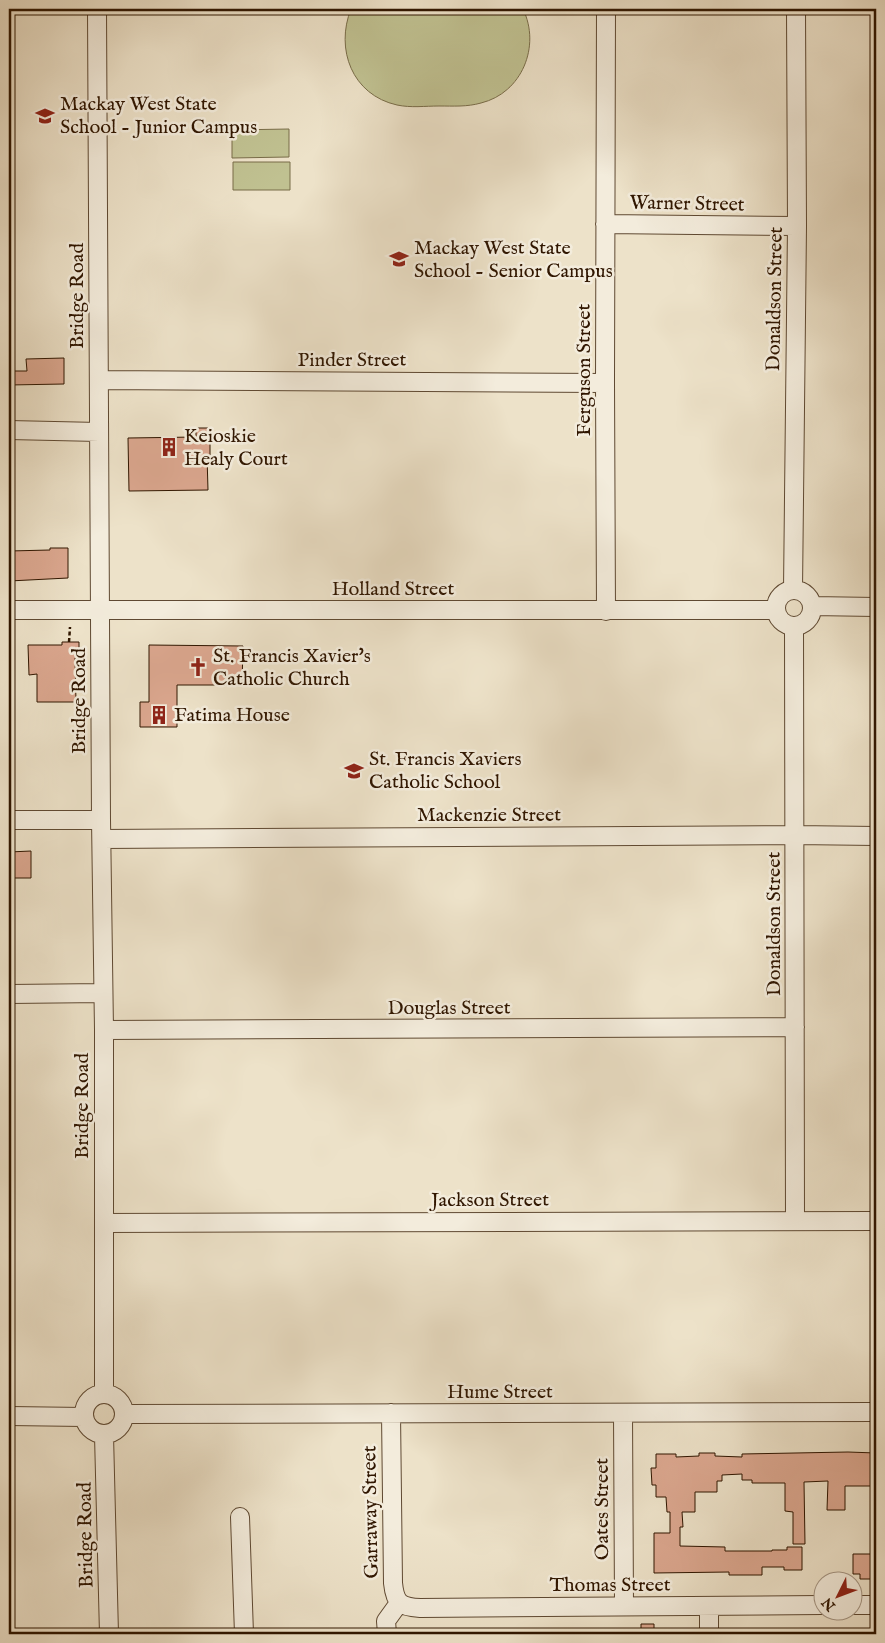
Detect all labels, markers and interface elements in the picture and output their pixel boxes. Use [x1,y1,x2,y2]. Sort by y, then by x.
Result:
place label: Mackay West State School - Junior Campus [60,92,257,140]
school or university icon: Mackay West State School - Junior Campus [34,105,56,127]
street label: Warner Street [629,190,745,218]
street label: Donaldson Street [761,226,789,372]
place label: Mackay West State School - Senior Campus [414,236,613,284]
street label: Bridge Road [65,243,90,349]
school or university icon: Mackay West State School - Senior Campus [388,248,410,270]
street label: Ferguson Street [572,303,597,436]
street label: Pinder Street [298,348,407,373]
place label: Keioskie Healy Court [184,424,288,472]
building icon: Keioskie Healy Court [158,436,180,458]
street label: Holland Street [332,577,454,602]
place label: St. Francis Xavier's Catholic Church [213,644,371,692]
street label: Bridge Road [67,648,92,754]
church icon: St. Francis Xavier's Catholic Church [187,656,209,678]
place label: Fatima House [174,703,290,728]
building icon: Fatima House [148,704,170,726]
place label: St. Francis Xaviers Catholic School [369,747,521,795]
school or university icon: St. Francis Xaviers Catholic School [343,760,365,782]
street label: Mackenzie Street [417,803,561,828]
street label: Donaldson Street [762,852,787,996]
street label: Douglas Street [387,996,511,1021]
street label: Bridge Road [70,1053,95,1159]
street label: Jackson Street [429,1188,549,1213]
street label: Hume Street [447,1380,553,1405]
street label: Garraway Street [357,1445,385,1579]
street label: Oates Street [590,1458,615,1560]
street label: Bridge Road [73,1481,99,1588]
north arrow [812,1570,862,1620]
street label: Thomas Street [549,1573,671,1598]
text: N [818,1594,840,1615]

